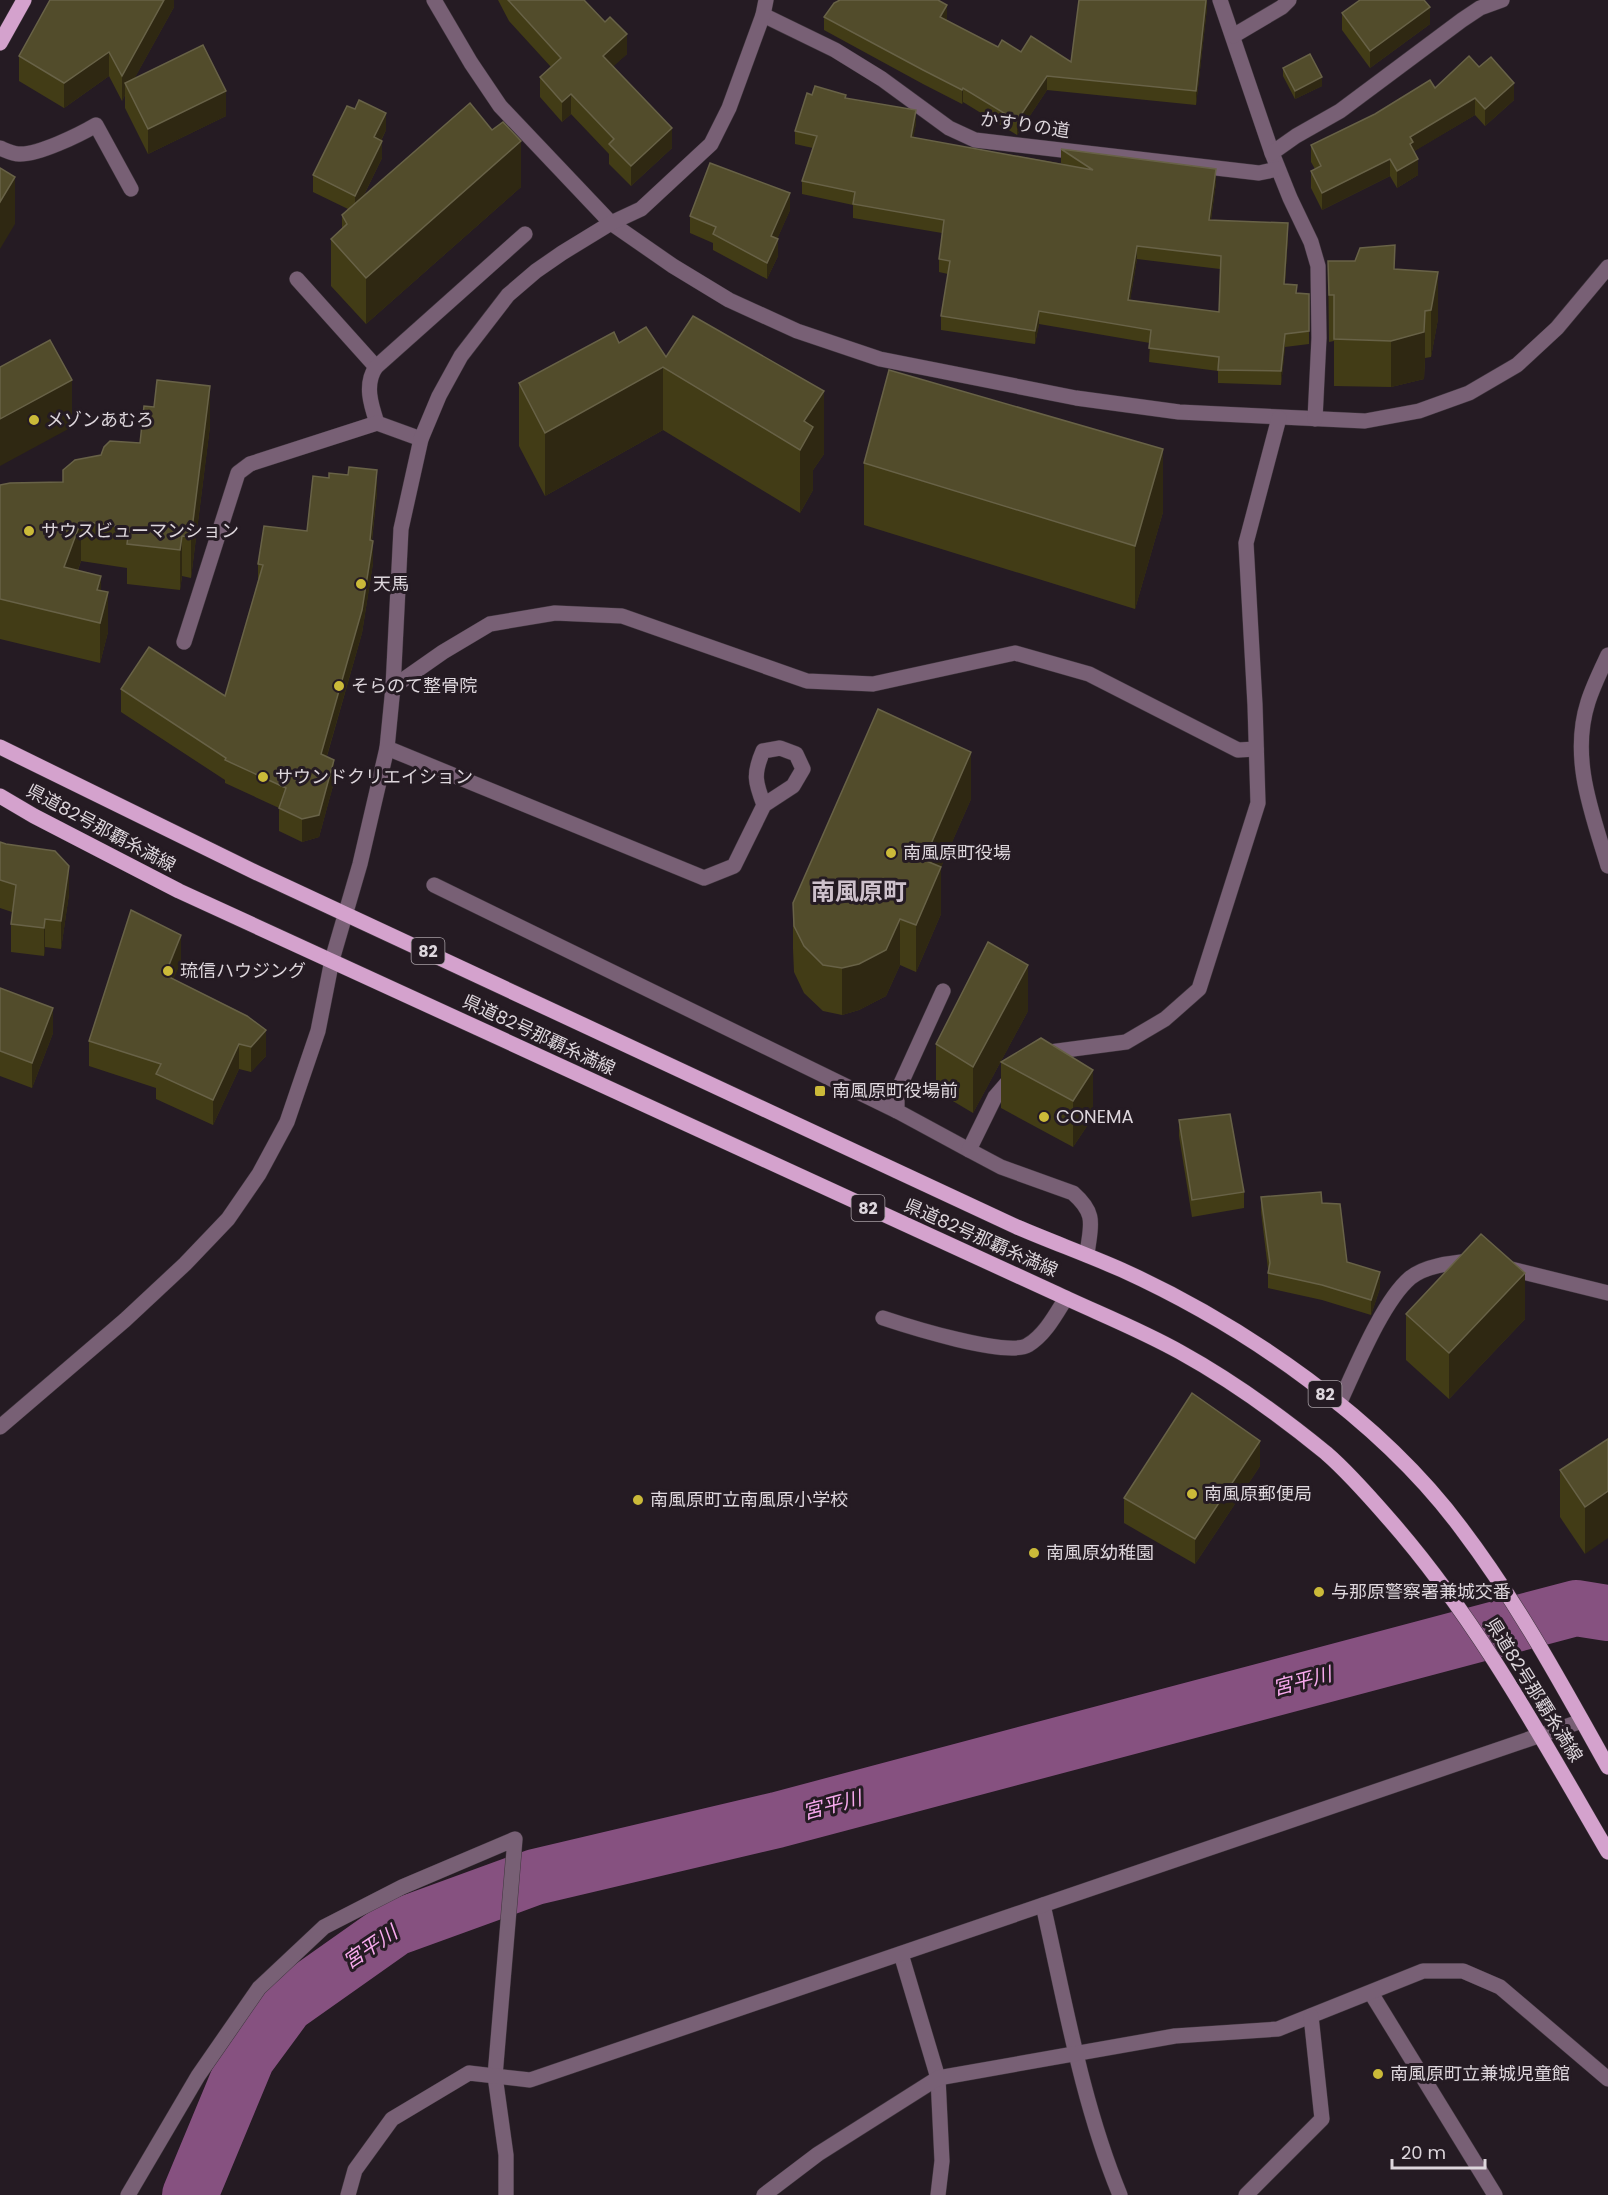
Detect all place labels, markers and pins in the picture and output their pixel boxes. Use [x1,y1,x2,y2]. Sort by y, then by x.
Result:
place label: メゾンあむろ [46,407,154,432]
marker: メゾンあむろ [27,413,41,427]
place label: サウスビューマンション [41,518,239,543]
marker: サウスビューマンション [22,524,36,538]
place label: 天馬 [373,571,409,596]
marker: 天馬 [354,577,368,591]
place label: そらのて整骨院 [351,673,477,698]
marker: そらのて整骨院 [332,679,346,693]
place label: サウンドクリエイション [275,764,473,789]
marker: サウンドクリエイション [256,770,270,784]
place label: 南風原町役場 [903,840,1011,865]
marker: 南風原町役場 [884,846,898,860]
place label: 琉信ハウジング [180,958,306,983]
marker: 琉信ハウジング [161,964,175,978]
place label: 南風原町役場前 [832,1078,958,1103]
marker: 南風原町役場前 [813,1084,827,1098]
place label: CONEMA [1056,1104,1134,1129]
marker: CONEMA [1037,1110,1051,1124]
place label: 南風原郵便局 [1204,1481,1312,1506]
place label: 南風原町立南風原小学校 [650,1487,848,1512]
marker: 南風原郵便局 [1185,1487,1199,1501]
marker: 南風原町立南風原小学校 [631,1493,645,1507]
place label: 南風原幼稚園 [1046,1540,1154,1565]
marker: 南風原幼稚園 [1027,1546,1041,1560]
place label: 与那原警察署兼城交番 [1331,1579,1511,1604]
marker: 与那原警察署兼城交番 [1312,1585,1326,1599]
place label: 南風原町立兼城児童館 [1390,2061,1570,2086]
marker: 南風原町立兼城児童館 [1371,2067,1385,2081]

